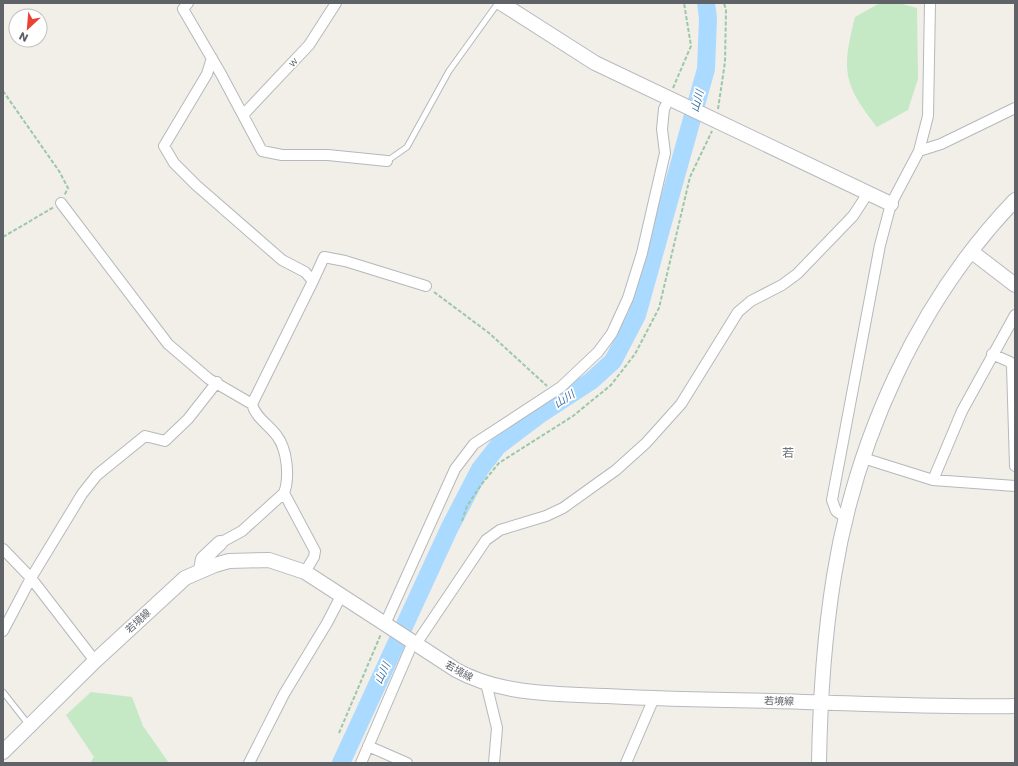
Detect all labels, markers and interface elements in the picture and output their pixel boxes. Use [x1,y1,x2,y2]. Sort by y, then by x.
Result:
north arrow [8,8,48,48]
text: N [16,28,31,46]
street label: w [285,53,302,70]
water label: 山川 [686,87,708,114]
water label: 山川 [550,386,578,412]
district label: 若 [782,444,794,461]
street label: 若境線 [122,605,154,637]
street label: 若境線 [442,657,476,685]
water label: 山川 [370,659,394,686]
street label: 若境線 [764,693,794,709]

